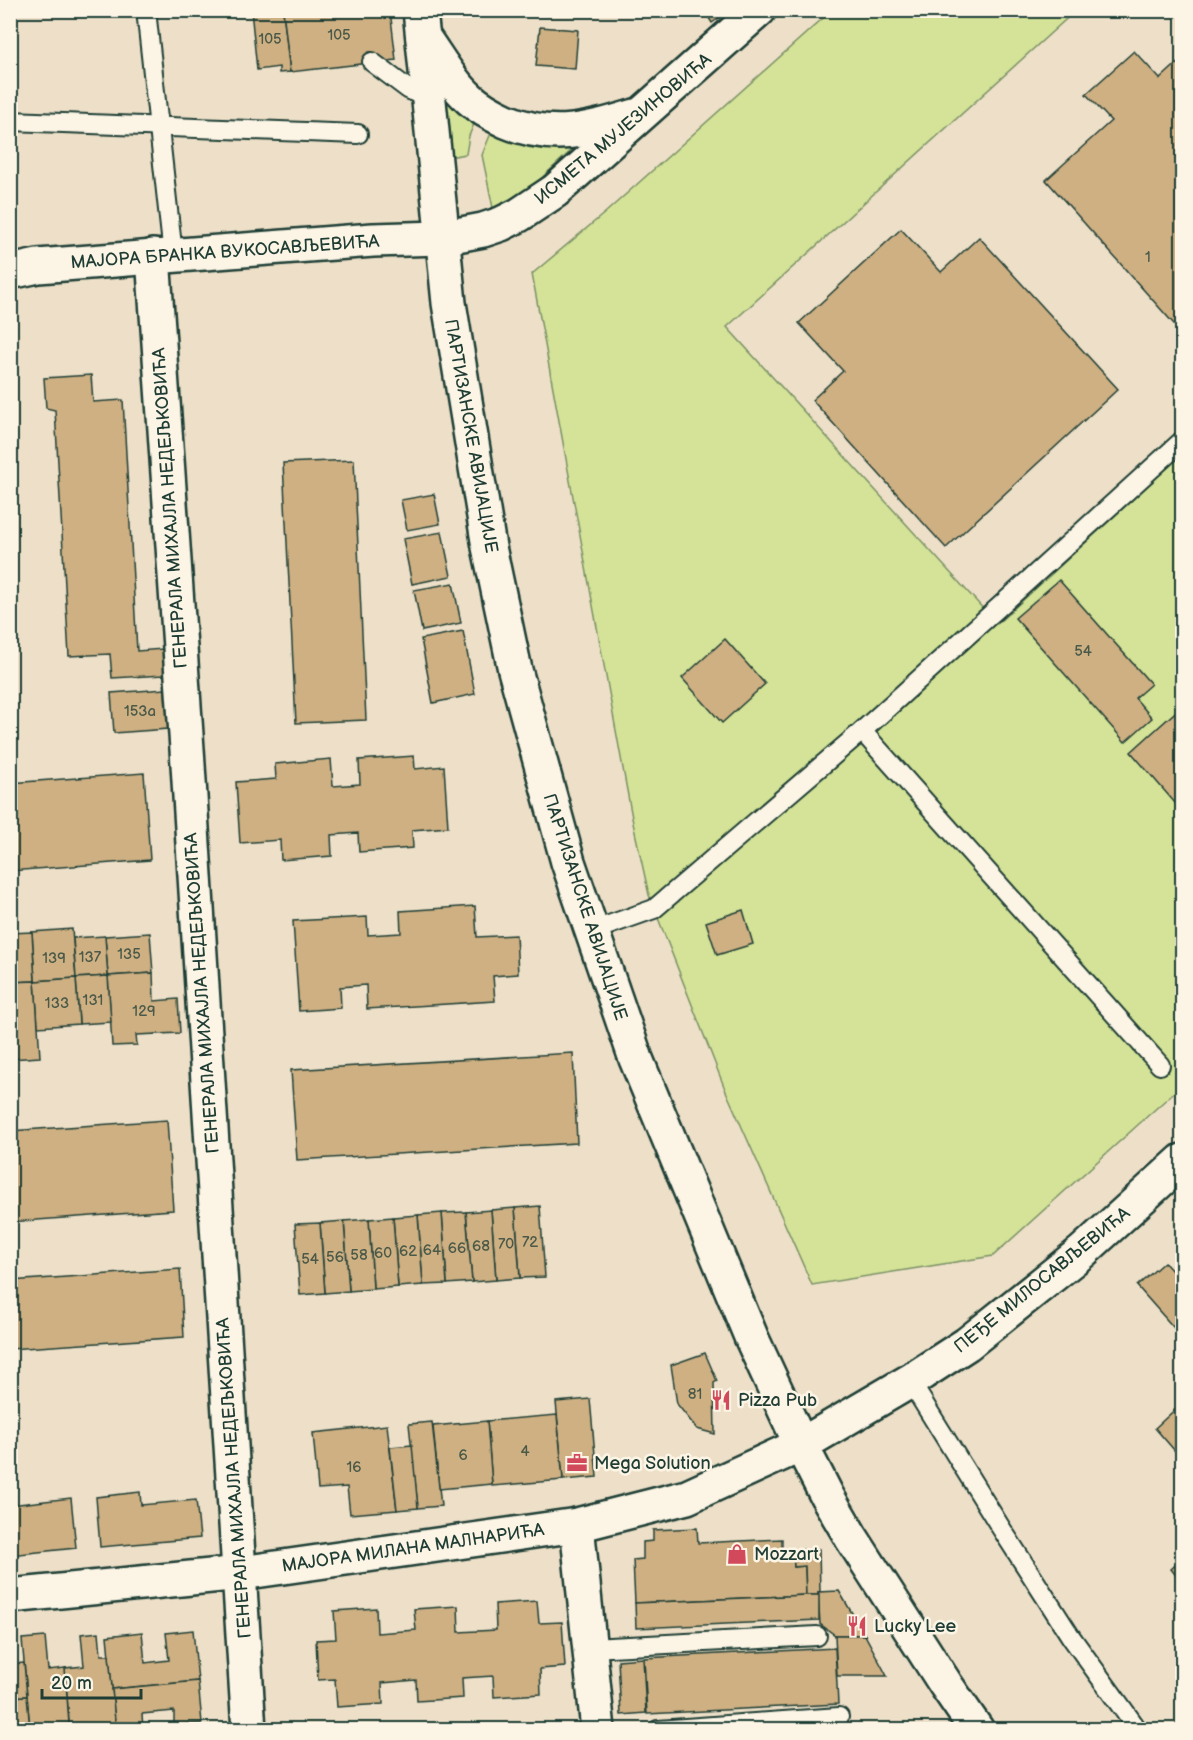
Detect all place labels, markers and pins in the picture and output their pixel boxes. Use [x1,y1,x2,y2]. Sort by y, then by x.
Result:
restaurant icon: Pizza Pub [709,1388,733,1412]
place label: Pizza Pub [738,1390,817,1411]
office icon: Mega Solution [565,1451,589,1475]
place label: Mega Solution [594,1453,711,1474]
shop icon: Mozzart [725,1542,749,1566]
place label: Mozzart [754,1544,819,1565]
restaurant icon: Lucky Lee [845,1614,869,1638]
place label: Lucky Lee [874,1616,956,1637]

